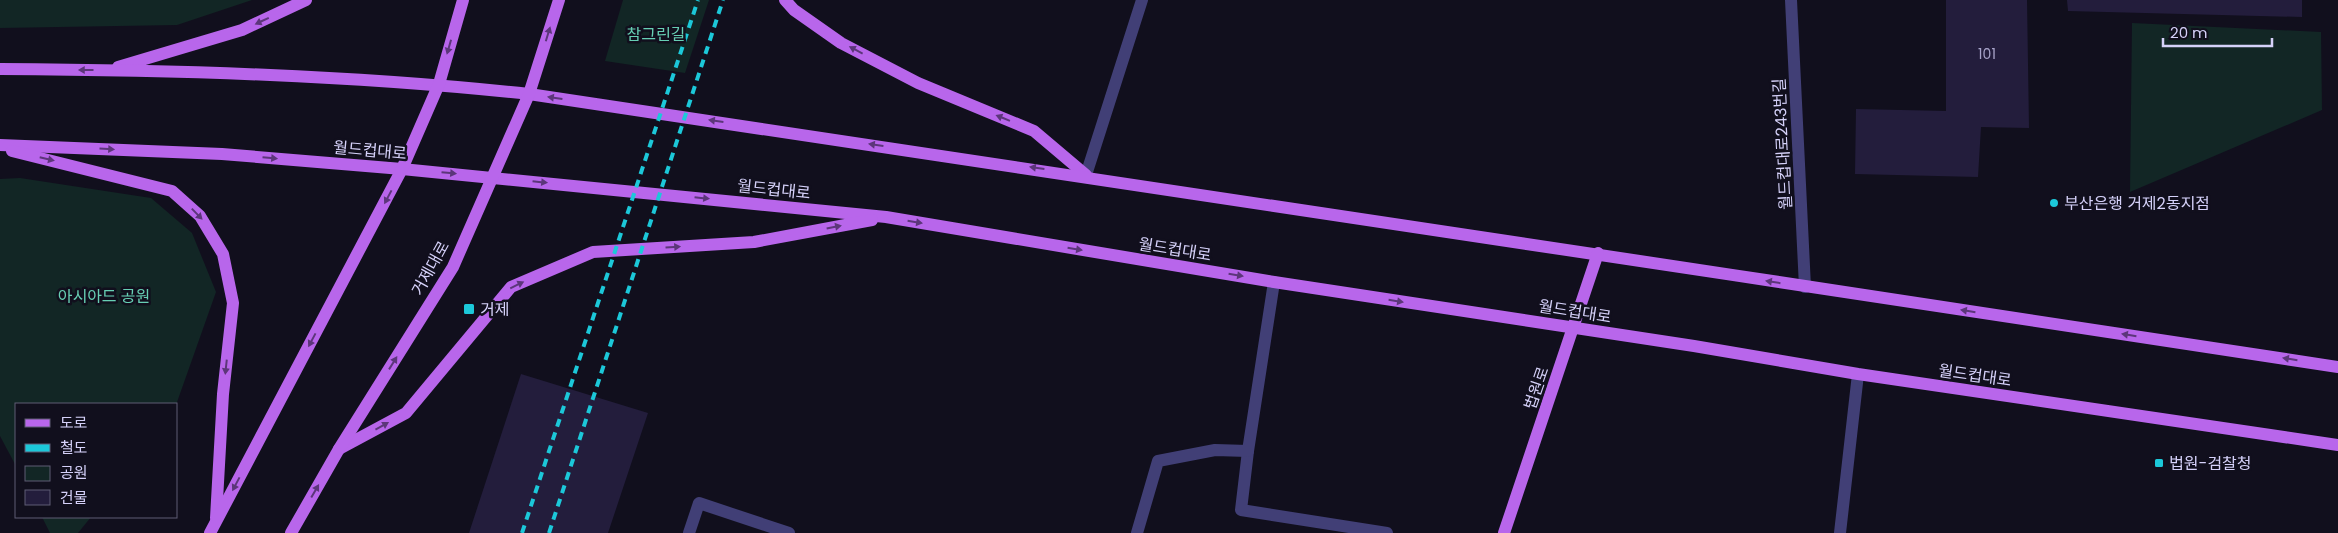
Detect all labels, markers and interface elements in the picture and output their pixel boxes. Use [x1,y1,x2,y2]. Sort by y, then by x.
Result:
scale bar [2163,15,2272,47]
one-way arrow [255,17,269,25]
text: 20 m [2170,22,2208,43]
park label: 참그린길 [627,23,685,46]
one-way arrow [544,26,552,41]
one-way arrow [445,39,453,54]
house number: 101 [1978,44,1996,64]
one-way arrow [849,46,862,55]
one-way arrow [77,66,93,74]
street label: 월드컵대로243번길 [1768,78,1797,210]
one-way arrow [547,94,563,102]
one-way arrow [995,114,1010,122]
one-way arrow [707,117,723,125]
street label: 월드컵대로 [332,136,408,165]
one-way arrow [868,140,884,148]
one-way arrow [100,146,116,154]
one-way arrow [40,155,55,163]
one-way arrow [262,155,278,163]
one-way arrow [1029,164,1045,172]
one-way arrow [441,169,457,177]
street label: 월드컵대로 [736,174,812,205]
one-way arrow [532,178,548,186]
one-way arrow [383,190,392,203]
place label: 부산은행 거제2동지점 [2064,192,2210,215]
one-way arrow [694,194,710,202]
marker: 부산은행 거제2동지점 [2048,197,2060,209]
one-way arrow [191,208,203,220]
one-way arrow [907,218,923,226]
one-way arrow [826,222,842,230]
street label: 월드컵대로 [1137,232,1213,267]
street label: 거제대로 [406,237,455,300]
one-way arrow [665,243,681,251]
one-way arrow [1068,245,1084,253]
one-way arrow [1228,272,1244,280]
one-way arrow [1765,277,1781,285]
one-way arrow [510,281,525,289]
park label: 아시아드 공원 [58,285,150,308]
street label: 월드컵대로 [1537,294,1613,329]
one-way arrow [1388,297,1404,305]
place label: 거제 [480,298,509,321]
marker: 거제 [462,302,476,316]
one-way arrow [1960,307,1976,315]
one-way arrow [2121,331,2137,339]
one-way arrow [308,333,316,348]
one-way arrow [2281,355,2297,363]
one-way arrow [388,357,397,370]
one-way arrow [222,359,230,375]
street label: 월드컵대로 [1937,359,2013,392]
street label: 법원로 [1518,363,1555,413]
legend [15,403,178,518]
text: 도로 [60,412,88,433]
one-way arrow [375,422,389,430]
text: 철도 [60,437,88,458]
place label: 법원-검찰청 [2169,452,2251,475]
marker: 법원-검찰청 [2153,457,2165,469]
text: 공원 [60,462,88,483]
one-way arrow [232,477,240,491]
one-way arrow [311,485,320,498]
text: 건물 [60,487,88,508]

